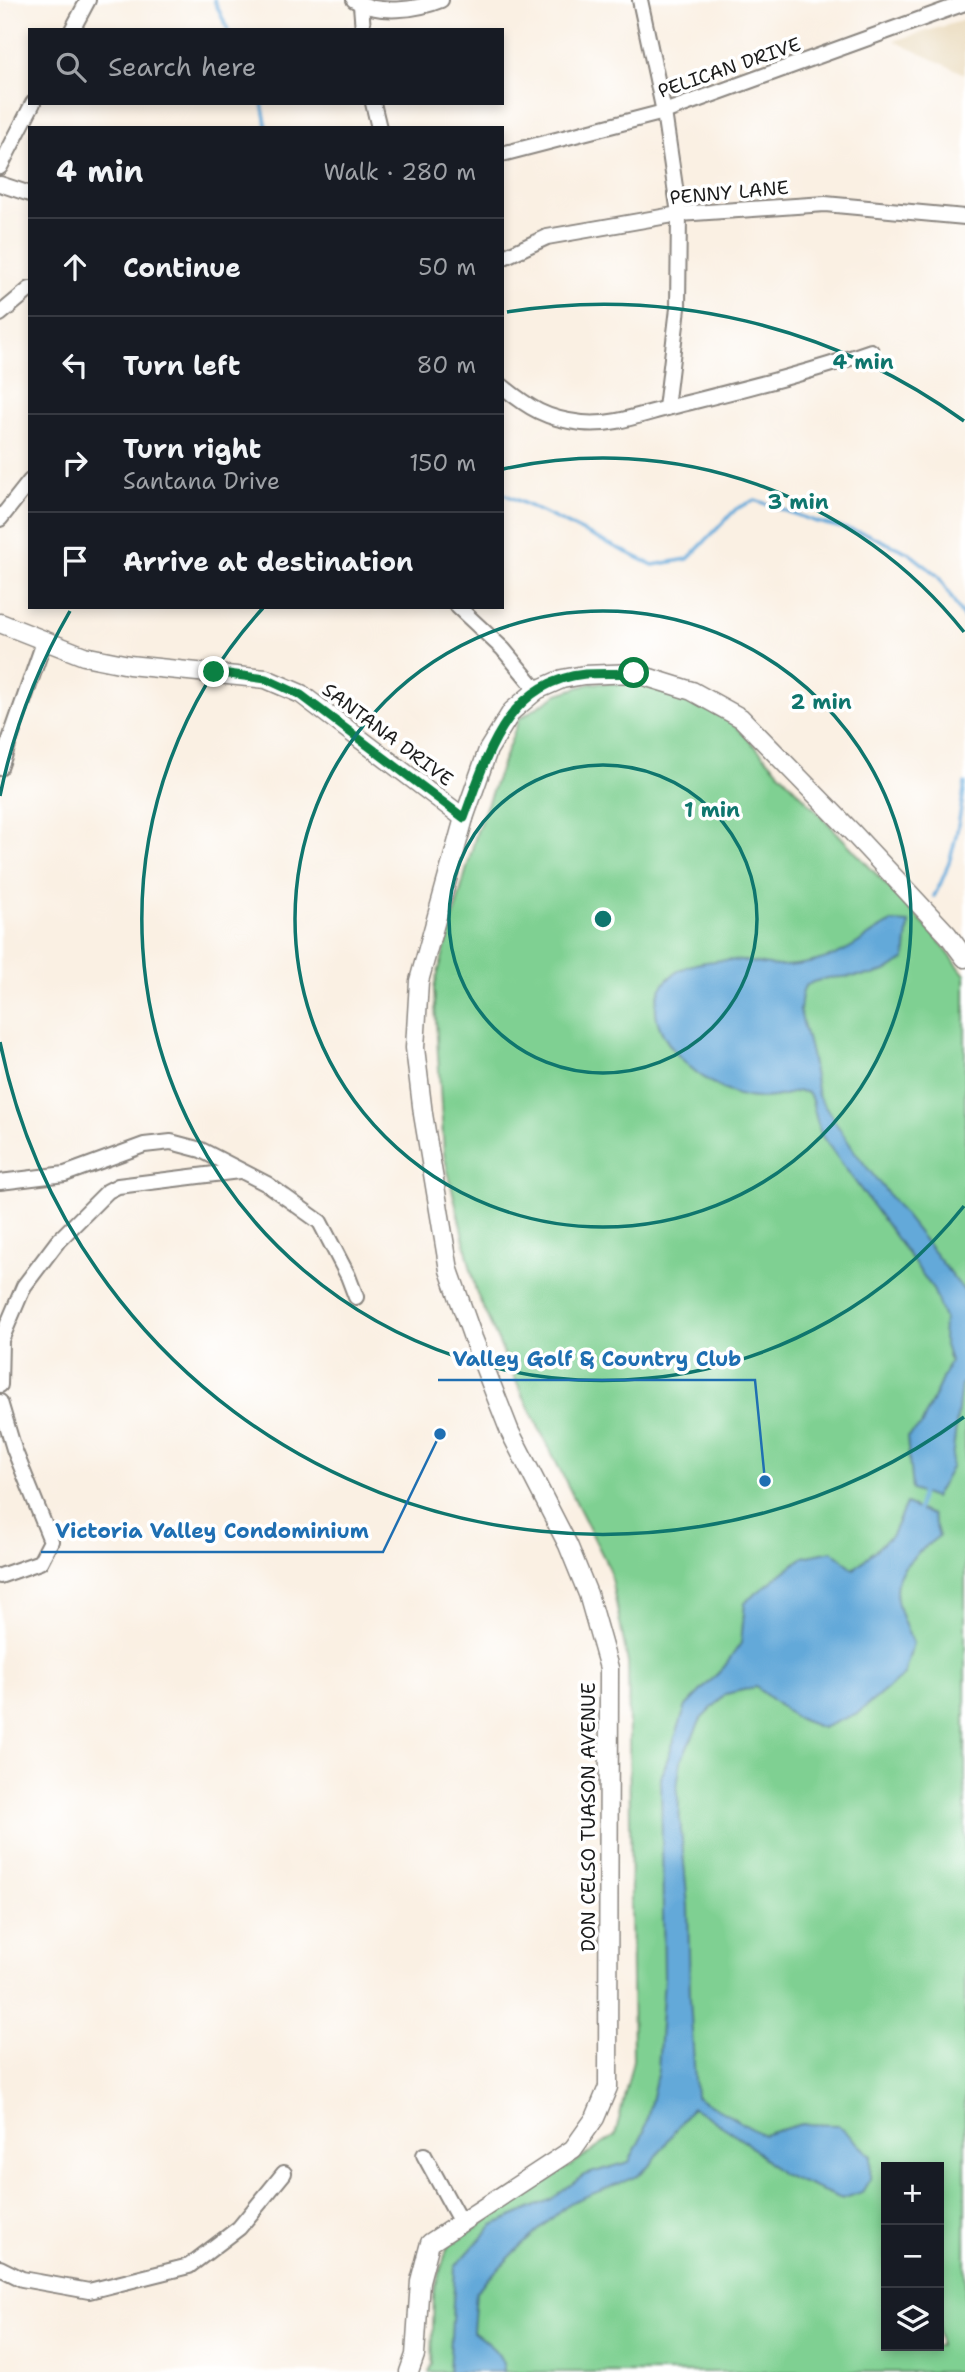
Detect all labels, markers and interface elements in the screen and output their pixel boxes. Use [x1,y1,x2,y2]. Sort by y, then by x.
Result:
search box [28,28,504,105]
street label: PELICAN DRIVE [654,31,804,104]
icon: search [52,48,90,86]
text: Search here [108,49,257,84]
text: 4 min [56,151,143,192]
text: Walk · 280 m [323,157,476,187]
street label: PENNY LANE [669,175,790,210]
icon: ahead [56,248,94,286]
text: Continue [123,250,241,285]
text: 50 m [418,252,476,282]
icon: left [56,346,94,384]
text: Turn left [123,348,240,383]
text: 4 min [832,348,894,376]
text: 80 m [417,350,476,380]
text: Turn right [123,431,261,466]
icon: right [56,444,94,482]
text: 150 m [409,448,476,478]
text: Santana Drive [123,466,280,496]
text: 3 min [767,488,829,516]
icon: arrive [56,542,94,580]
text: Arrive at destination [123,544,413,579]
route end [198,656,229,687]
route start [618,657,649,688]
street label: SANTANA DRIVE [317,677,458,792]
text: 2 min [790,688,852,716]
text: 1 min [684,796,740,824]
centre of rings [591,907,615,931]
callout: Valley Golf & Country Club [438,1338,755,1380]
text: Valley Golf & Country Club [453,1345,741,1373]
callout: Victoria Valley Condominium [41,1510,383,1552]
text: Victoria Valley Condominium [55,1517,369,1545]
street label: DON CELSO TUASON AVENUE [576,1682,601,1952]
map controls [881,2162,944,2351]
button: + [881,2162,944,2225]
button: − [881,2225,944,2288]
button: layers [881,2288,944,2351]

